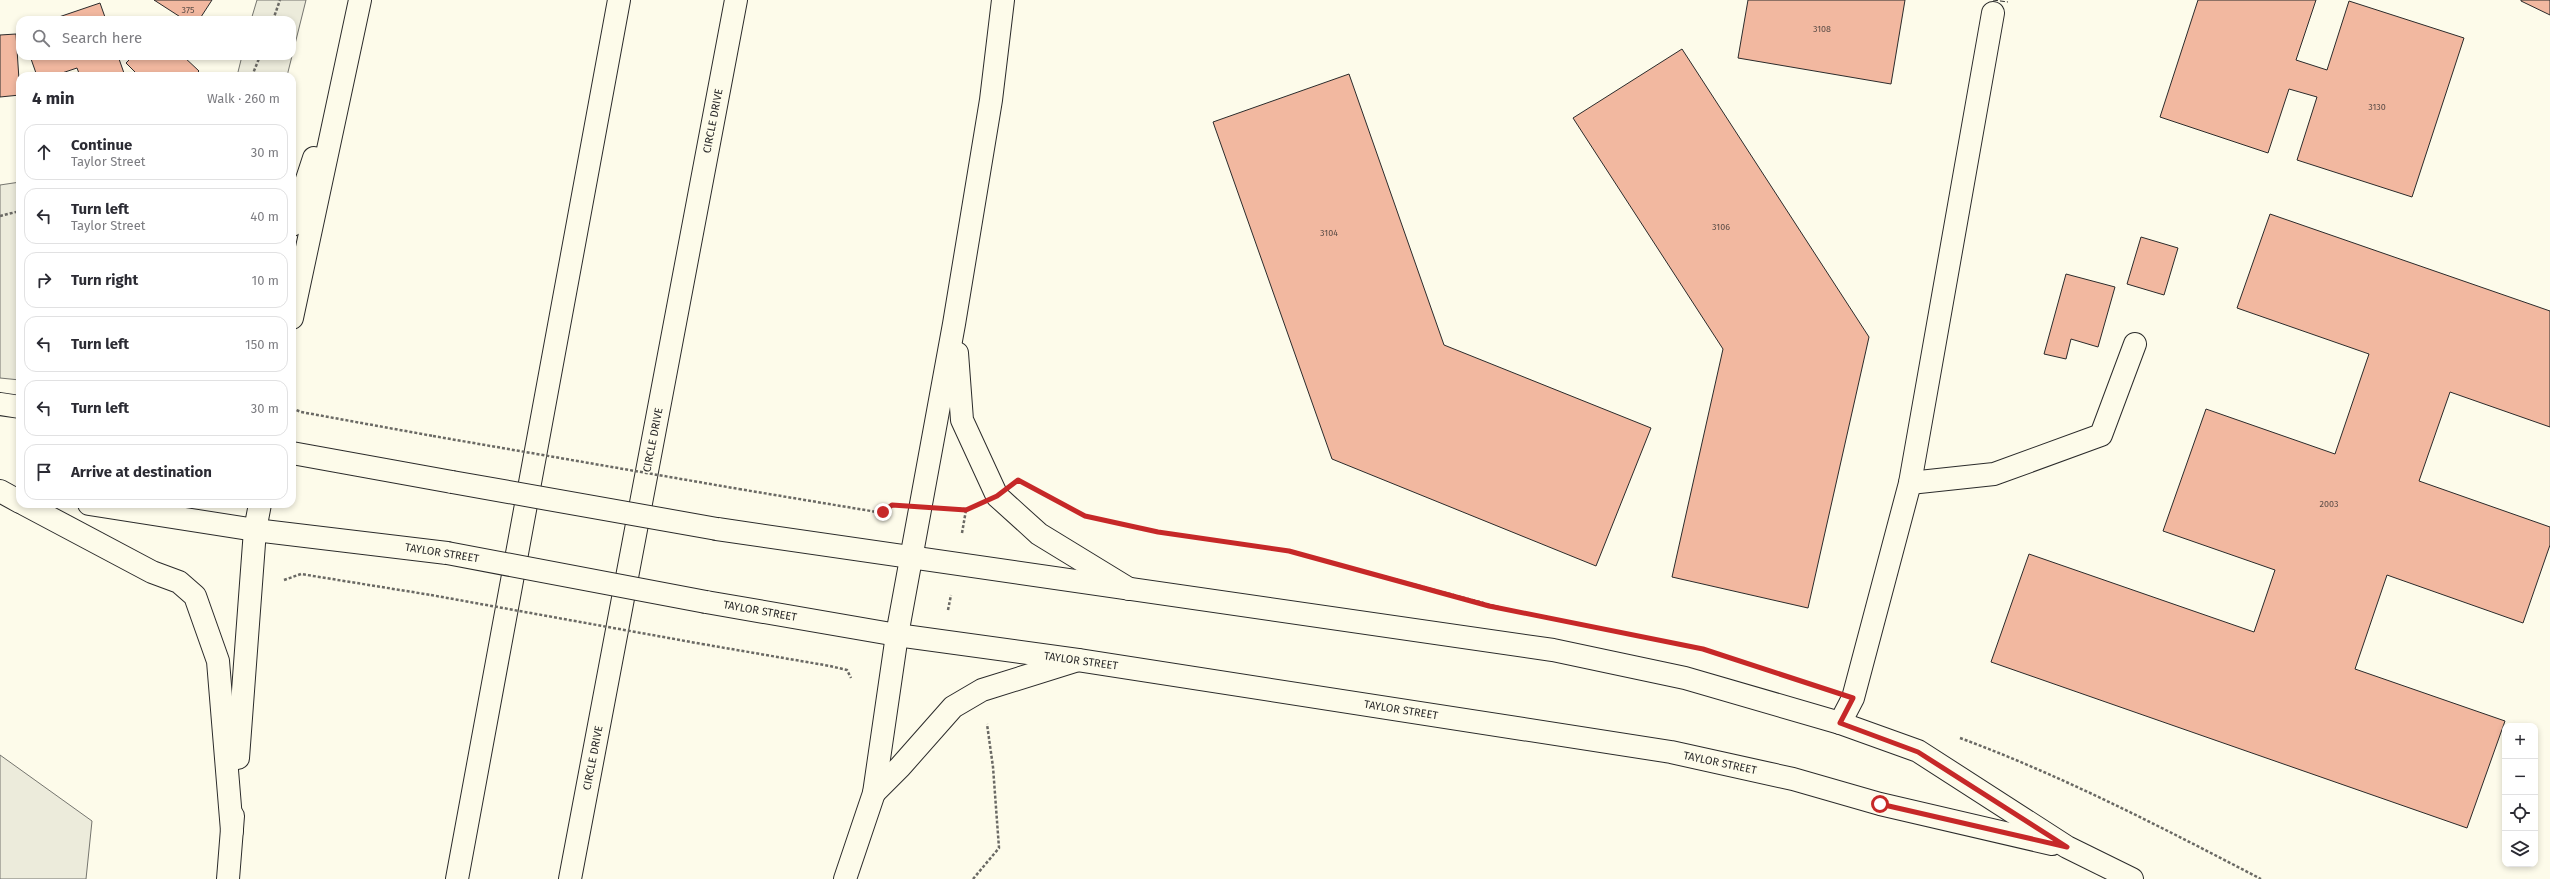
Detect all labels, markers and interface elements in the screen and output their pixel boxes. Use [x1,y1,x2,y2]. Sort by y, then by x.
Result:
house number: 375 [182,5,195,15]
search box [16,16,296,60]
house number: 3108 [1813,24,1831,34]
icon: search [30,27,52,49]
text: Search here [62,29,142,47]
text: 4 min [32,88,75,109]
street label: CIRCLE DRIVE [700,88,726,154]
text: Walk · 260 m [207,91,280,106]
house number: 3130 [2368,102,2386,112]
text: Continue [71,136,132,154]
icon: ahead [33,141,55,163]
text: 30 m [251,145,279,160]
text: Taylor Street [71,154,145,169]
text: Turn left [71,200,129,218]
icon: left [33,205,55,227]
text: 40 m [250,209,279,224]
text: Taylor Street [71,218,145,233]
house number: 3106 [1712,222,1730,232]
house number: 3104 [1320,228,1338,238]
icon: right [33,269,55,291]
text: Turn right [71,271,138,289]
text: 10 m [252,273,279,288]
icon: left [33,333,55,355]
text: Turn left [71,335,129,353]
text: 150 m [245,337,279,352]
icon: left [33,397,55,419]
text: Turn left [71,399,129,417]
text: 30 m [251,401,279,416]
street label: CIRCLE DRIVE [640,407,666,473]
icon: arrive [33,461,55,483]
text: Arrive at destination [71,463,212,481]
house number: 2003 [2320,499,2338,509]
route end [874,503,892,521]
street label: TAYLOR STREET [404,541,480,565]
street label: TAYLOR STREET [722,598,798,624]
street label: TAYLOR STREET [1043,649,1119,673]
street label: TAYLOR STREET [1363,698,1439,722]
map controls [2502,723,2538,867]
button: + [2502,723,2538,759]
street label: CIRCLE DRIVE [580,725,606,791]
street label: TAYLOR STREET [1682,749,1758,777]
button: − [2502,759,2538,795]
route start [1871,795,1889,813]
button: locate [2502,795,2538,831]
button: layers [2502,831,2538,867]

